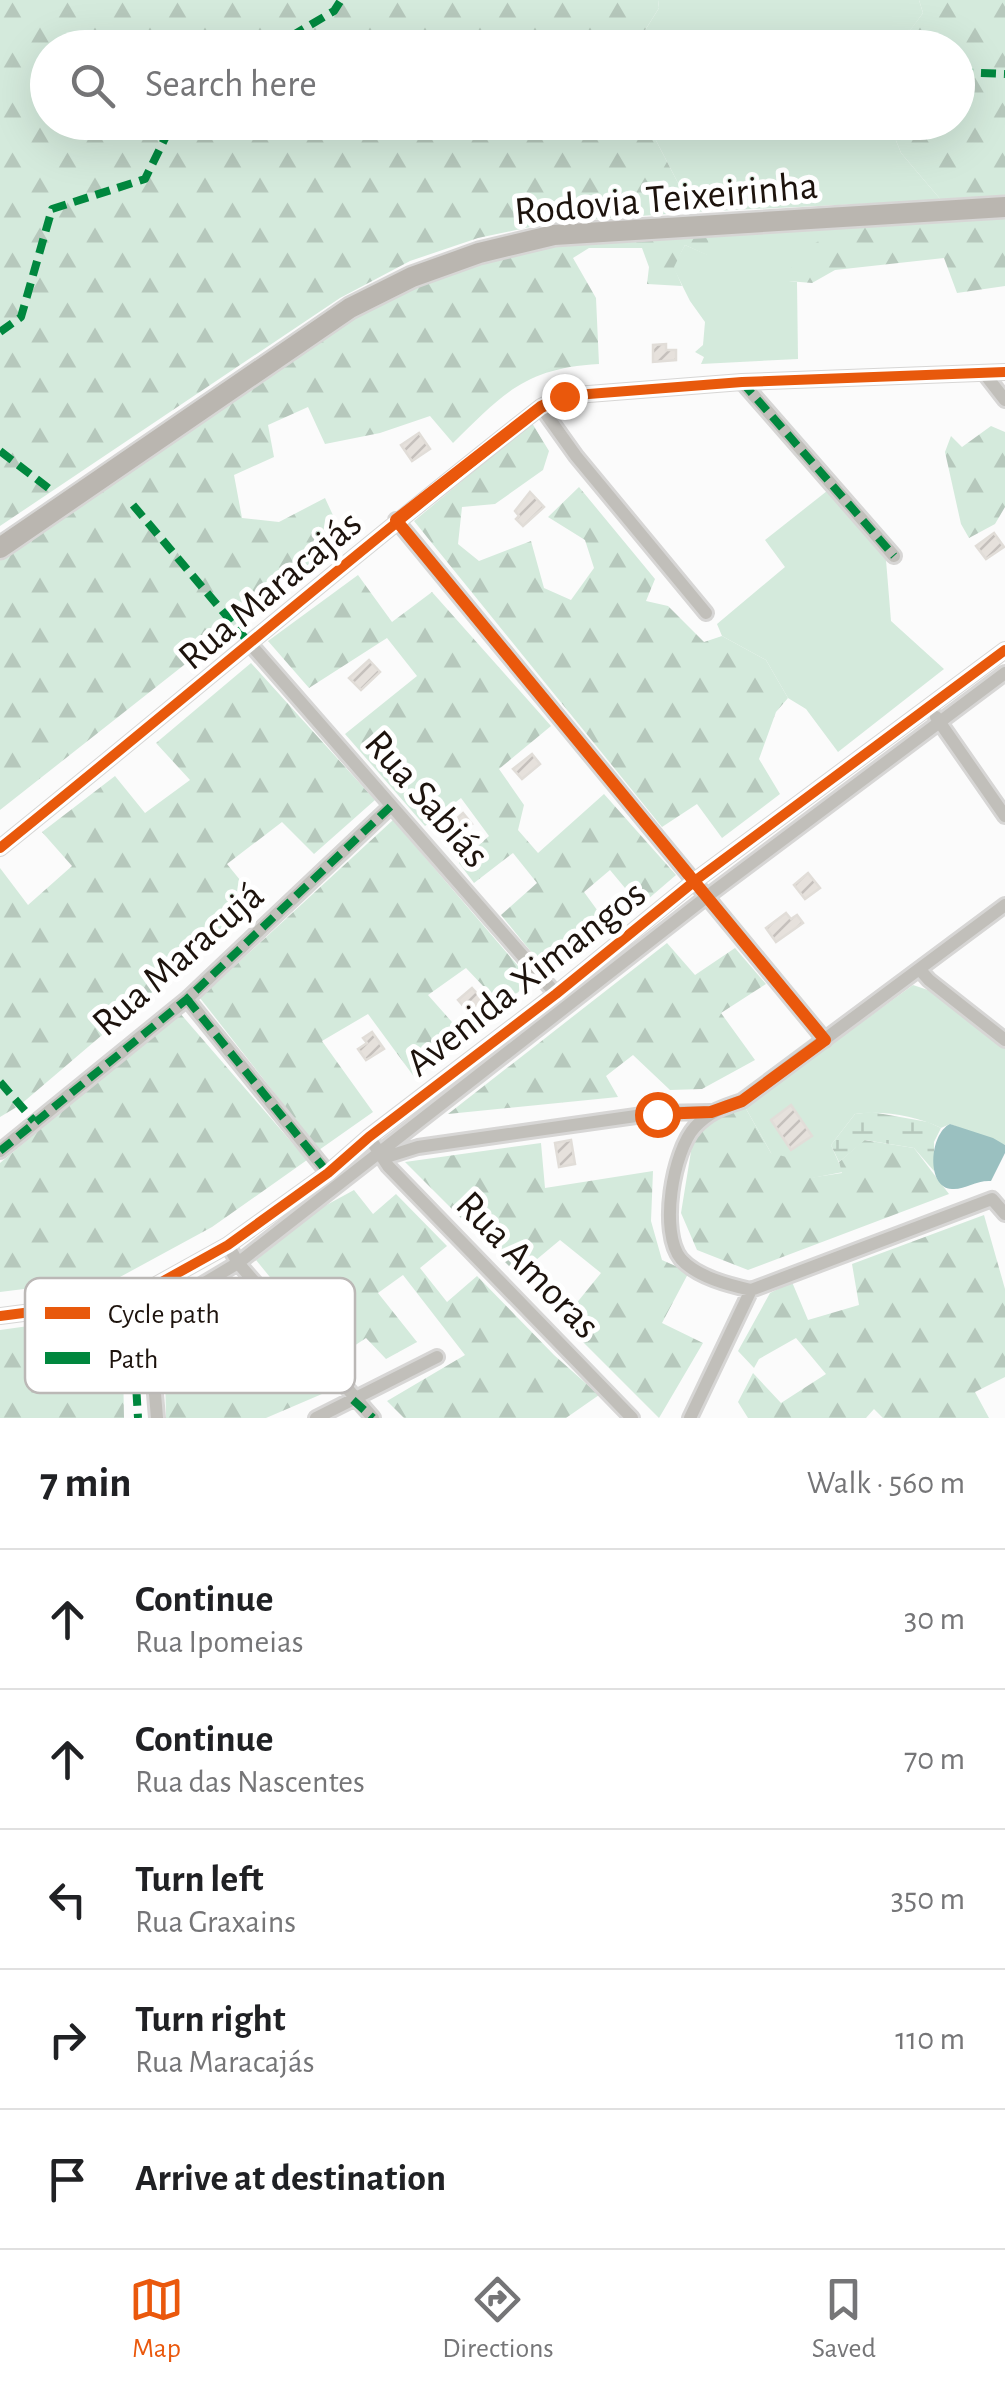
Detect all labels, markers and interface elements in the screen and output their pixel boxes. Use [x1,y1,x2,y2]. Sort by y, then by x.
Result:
search box [30,30,975,140]
icon: search [65,58,120,113]
text: Search here [145,66,317,104]
street label: Rodovia Teixeirinha [513,166,820,232]
route end [542,374,588,420]
street label: Rua Maracajás [171,503,369,678]
street label: Rua Sabiás [357,723,496,875]
street label: Avenida Ximangos [399,873,653,1084]
street label: Rua Maracujá [85,875,271,1044]
route start [635,1092,681,1138]
street label: Rua Amoras [448,1184,607,1346]
legend [25,1278,355,1393]
text: Cycle path [108,1301,220,1329]
text: Path [108,1346,158,1374]
text: 7 min [40,1462,132,1504]
text: Walk · 560 m [807,1467,965,1499]
text: Continue [135,1581,273,1619]
icon: ahead [40,1592,95,1647]
text: 30 m [904,1603,965,1635]
text: Rua Ipomeias [135,1626,304,1658]
text: Continue [135,1721,273,1759]
icon: ahead [40,1732,95,1787]
text: 70 m [904,1743,965,1775]
text: Rua das Nascentes [135,1766,365,1798]
text: Turn left [135,1861,263,1899]
icon: left [40,1872,95,1927]
text: 350 m [891,1883,965,1915]
text: Rua Graxains [135,1906,296,1938]
text: Turn right [135,2001,285,2039]
icon: right [40,2012,95,2067]
text: 110 m [895,2023,965,2055]
text: Rua Maracajás [135,2046,315,2078]
icon: arrive [40,2152,95,2207]
text: Arrive at destination [135,2160,446,2198]
tab: Map [129,2272,184,2366]
tab: Directions [442,2272,554,2366]
tab: Saved [812,2272,876,2366]

